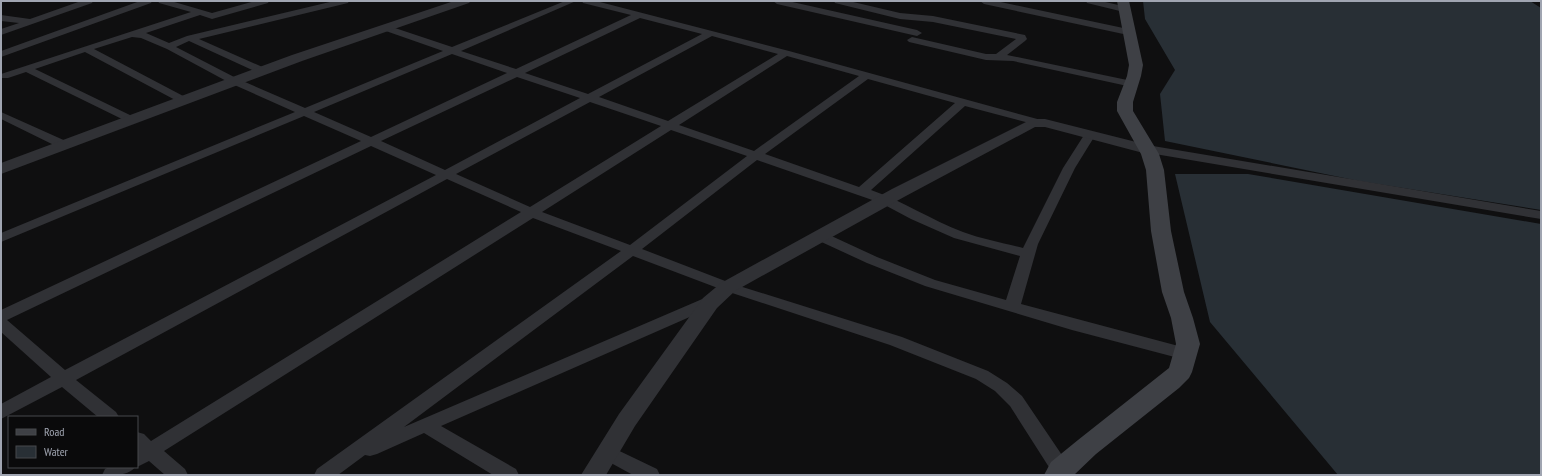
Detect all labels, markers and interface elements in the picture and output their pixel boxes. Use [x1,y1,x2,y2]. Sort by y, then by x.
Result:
legend [8,416,138,468]
text: Road [44,424,64,439]
text: Water [44,444,69,459]

